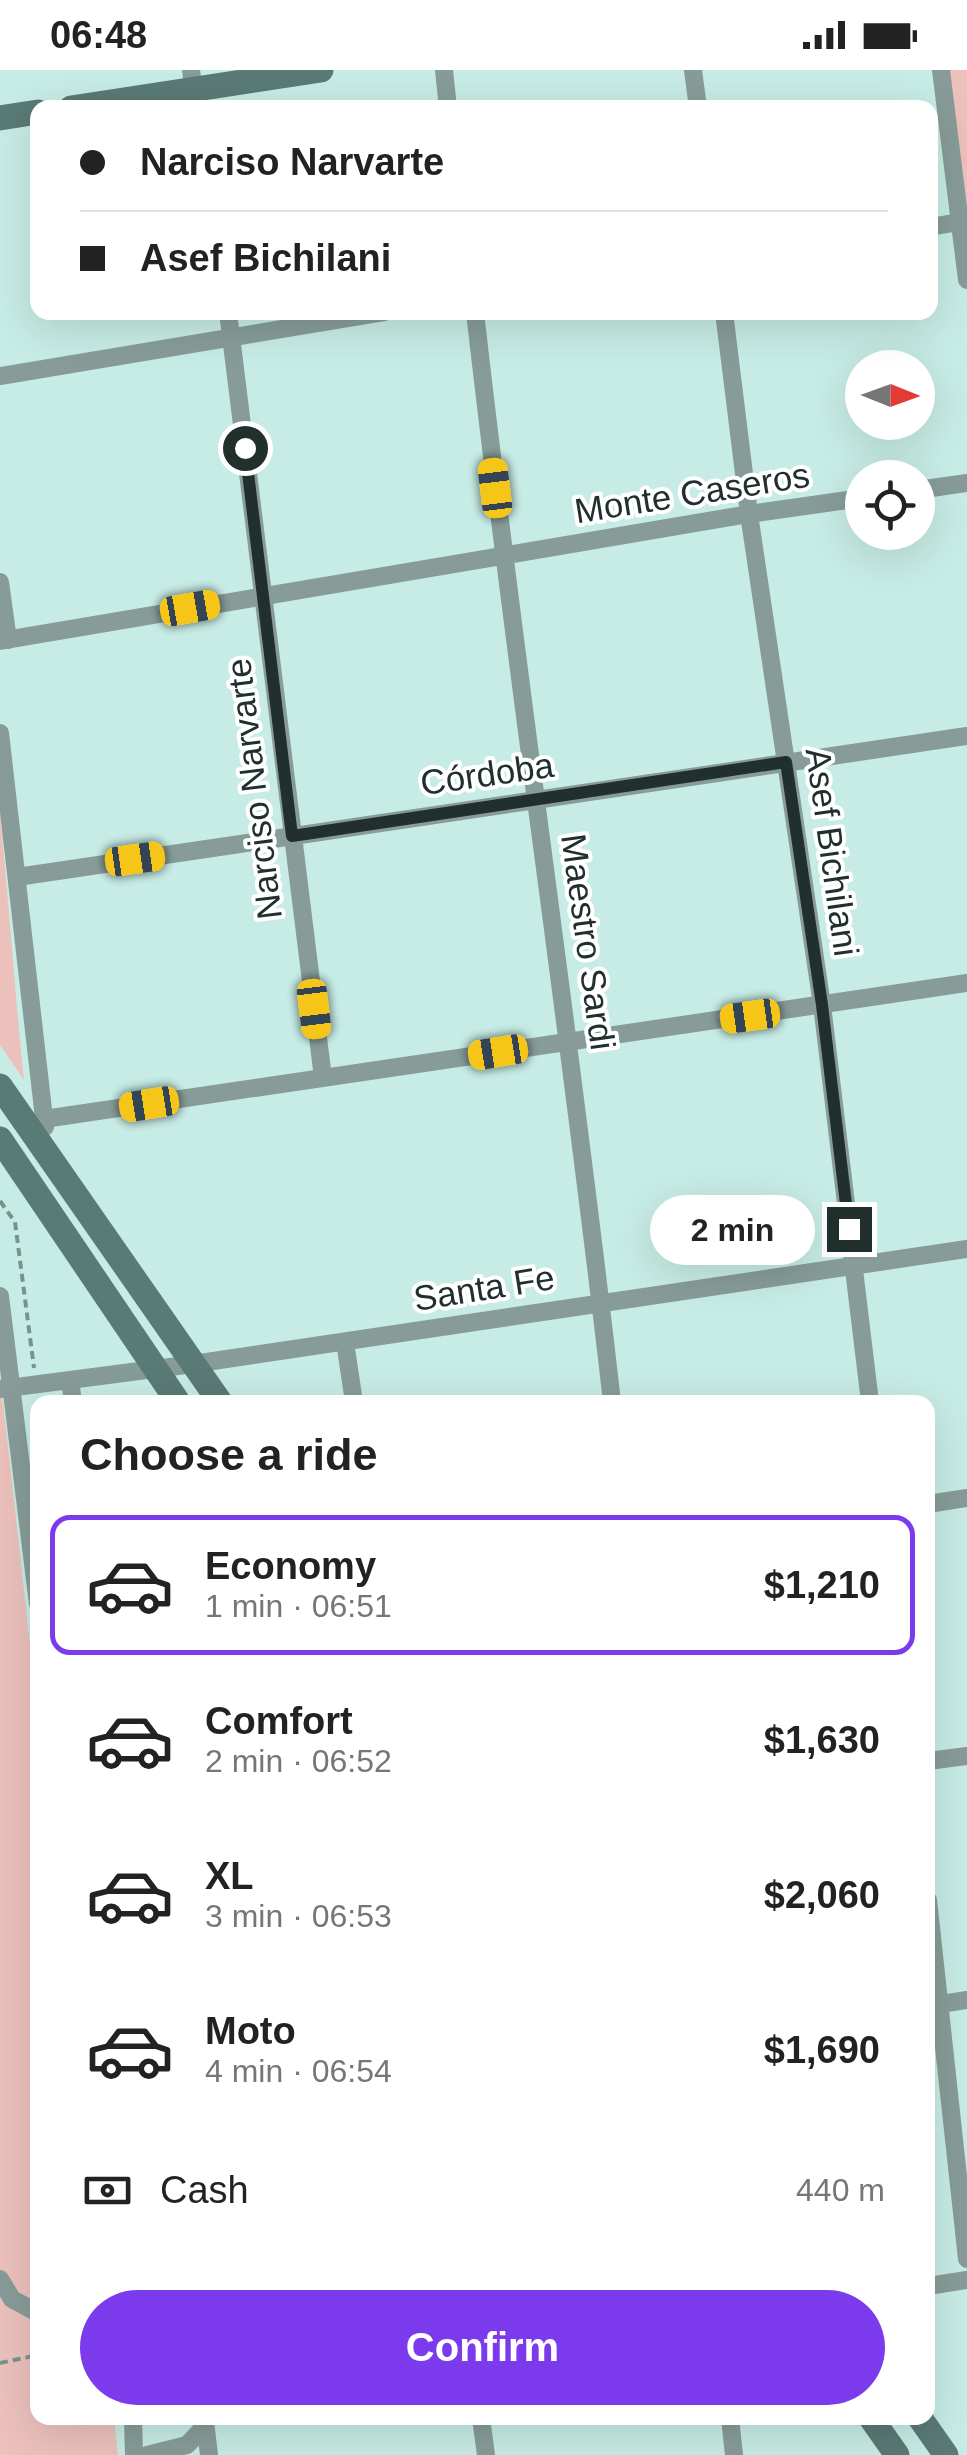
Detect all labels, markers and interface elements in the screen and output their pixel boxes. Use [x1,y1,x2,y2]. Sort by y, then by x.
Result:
text: 06:48 [50,14,147,56]
text: Narciso Narvarte [140,141,444,183]
text: Asef Bichilani [140,237,391,279]
north arrow [845,350,935,440]
map controls [845,350,935,550]
route start [223,426,268,471]
street label: Monte Caseros [572,455,812,530]
car [476,456,514,520]
button: locate [845,460,935,550]
car [158,588,222,628]
street label: Narciso Narvarte [218,656,289,922]
street label: Córdoba [418,745,557,802]
street label: Asef Bichilani [799,745,866,959]
street label: Maestro Sardi [554,831,623,1053]
car [103,840,167,878]
car [295,977,333,1041]
car [718,997,782,1035]
car [466,1032,530,1072]
car [117,1084,181,1124]
callout: 2 min [649,1194,814,1264]
route end [827,1207,872,1252]
text: 2 min [691,1212,774,1248]
street label: Santa Fe [411,1257,557,1318]
text: Choose a ride [80,1429,378,1480]
icon: car [85,1540,175,1630]
text: Economy [205,1545,376,1587]
text: $1,210 [764,1564,880,1606]
text: 1 min · 06:51 [205,1588,392,1624]
icon: car [85,1695,175,1785]
text: Comfort [205,1700,353,1742]
text: $1,630 [764,1719,880,1761]
text: 2 min · 06:52 [205,1743,392,1779]
icon: car [85,1850,175,1940]
text: XL [205,1855,254,1897]
text: $2,060 [764,1874,880,1916]
text: 3 min · 06:53 [205,1898,392,1934]
icon: car [85,2005,175,2095]
text: Moto [205,2010,296,2052]
text: $1,690 [764,2029,880,2071]
text: 4 min · 06:54 [205,2053,392,2089]
icon: cash [80,2163,135,2218]
text: Cash [160,2169,249,2211]
text: 440 m [796,2172,885,2208]
button: Confirm [80,2290,885,2405]

